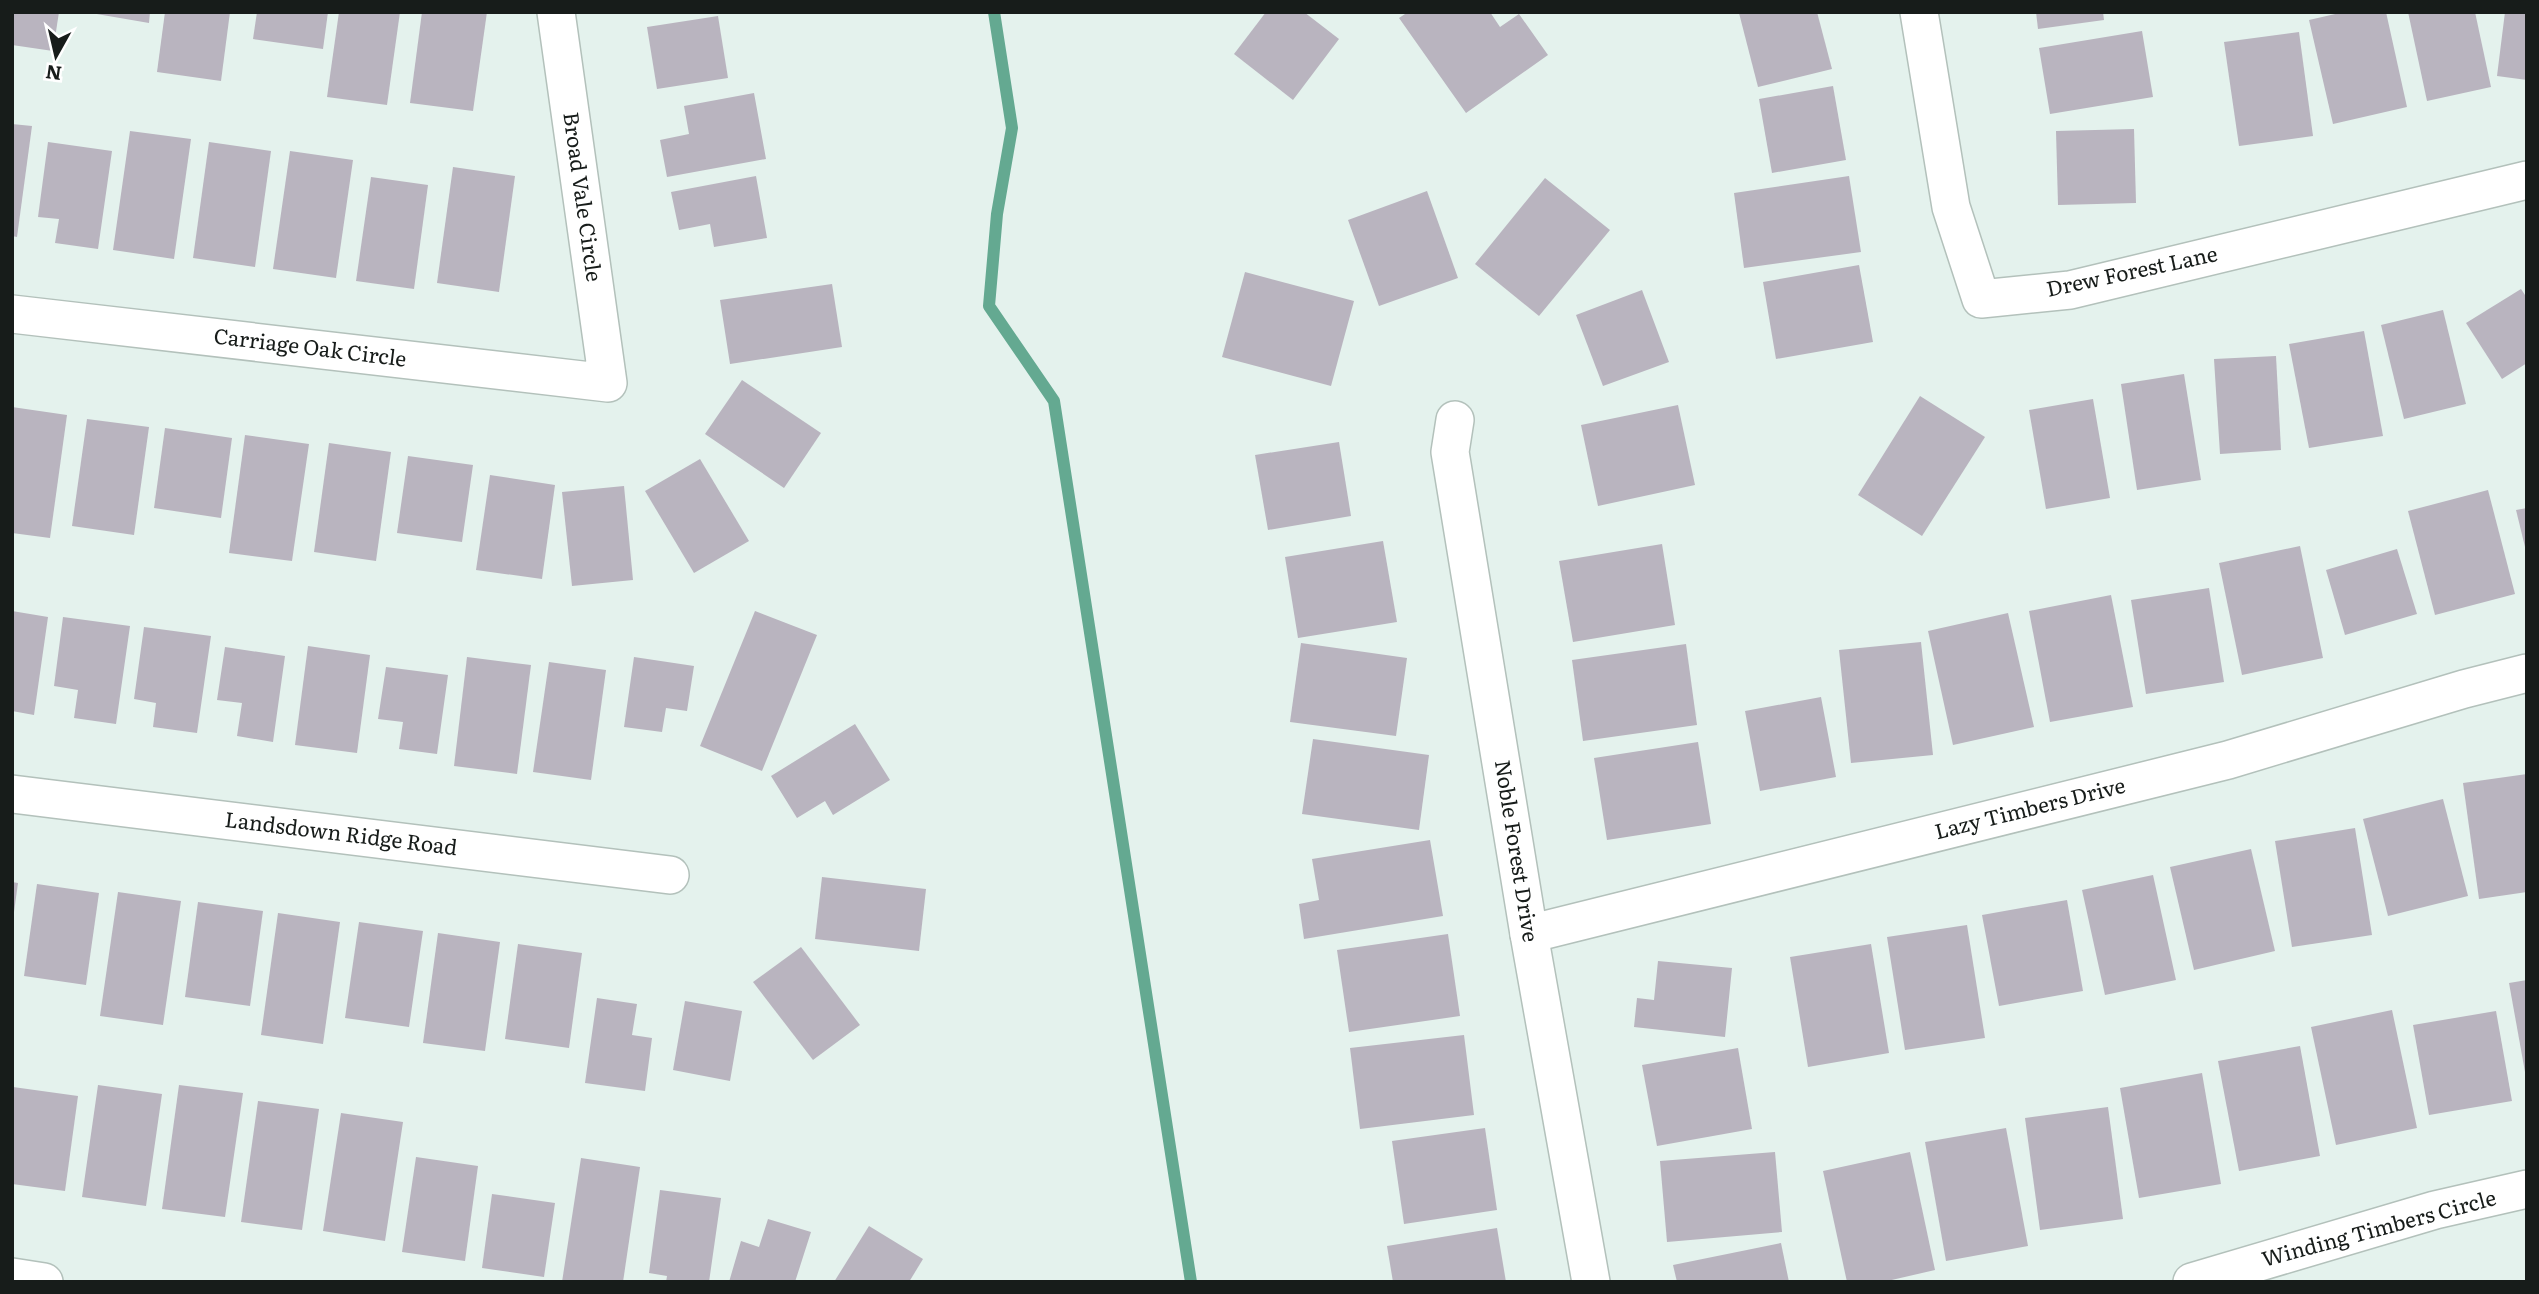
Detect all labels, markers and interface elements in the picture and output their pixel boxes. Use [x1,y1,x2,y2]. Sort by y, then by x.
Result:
north arrow [21,21,91,91]
text: N [44,59,63,89]
street label: Broad Vale Circle [557,110,612,284]
street label: Drew Forest Lane [2043,236,2220,303]
street label: Carriage Oak Circle [212,318,409,373]
street label: Noble Forest Drive [1489,757,1548,944]
street label: Lazy Timbers Drive [1931,768,2128,845]
street label: Landsdown Ridge Road [223,802,459,861]
street label: Winding Timbers Circle [2258,1180,2499,1273]

